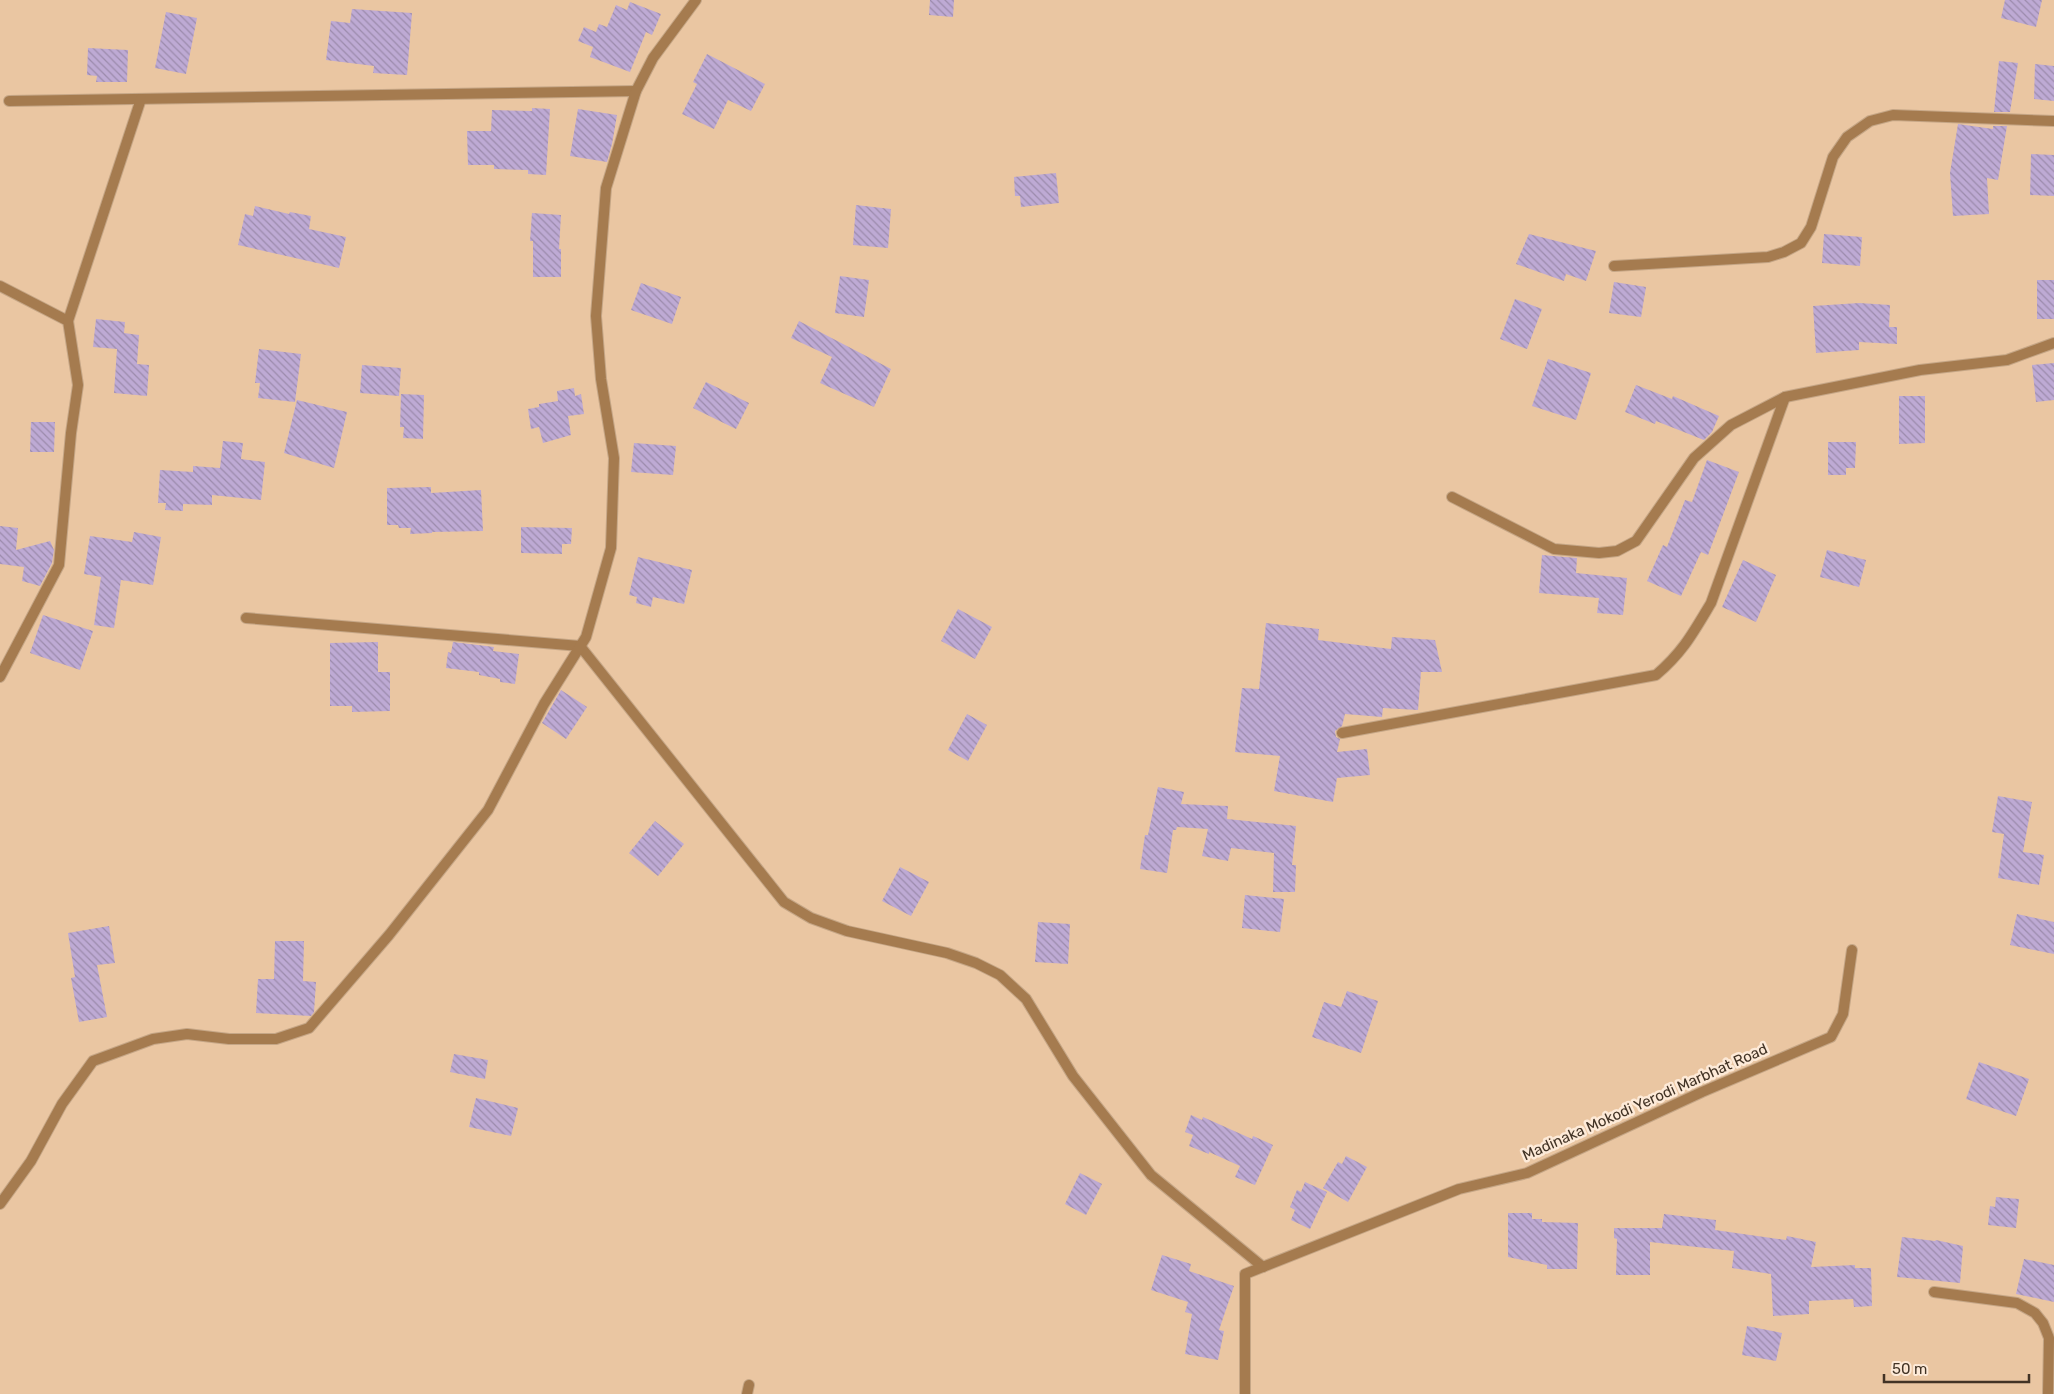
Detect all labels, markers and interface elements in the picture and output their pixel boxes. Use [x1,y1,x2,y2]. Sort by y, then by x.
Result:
street label: Madinaka Mokodi Yerodi Marbhat Road [1520,1040,1770,1164]
scale bar [1884,1352,2029,1384]
text: 50 m [1892,1360,1927,1378]

